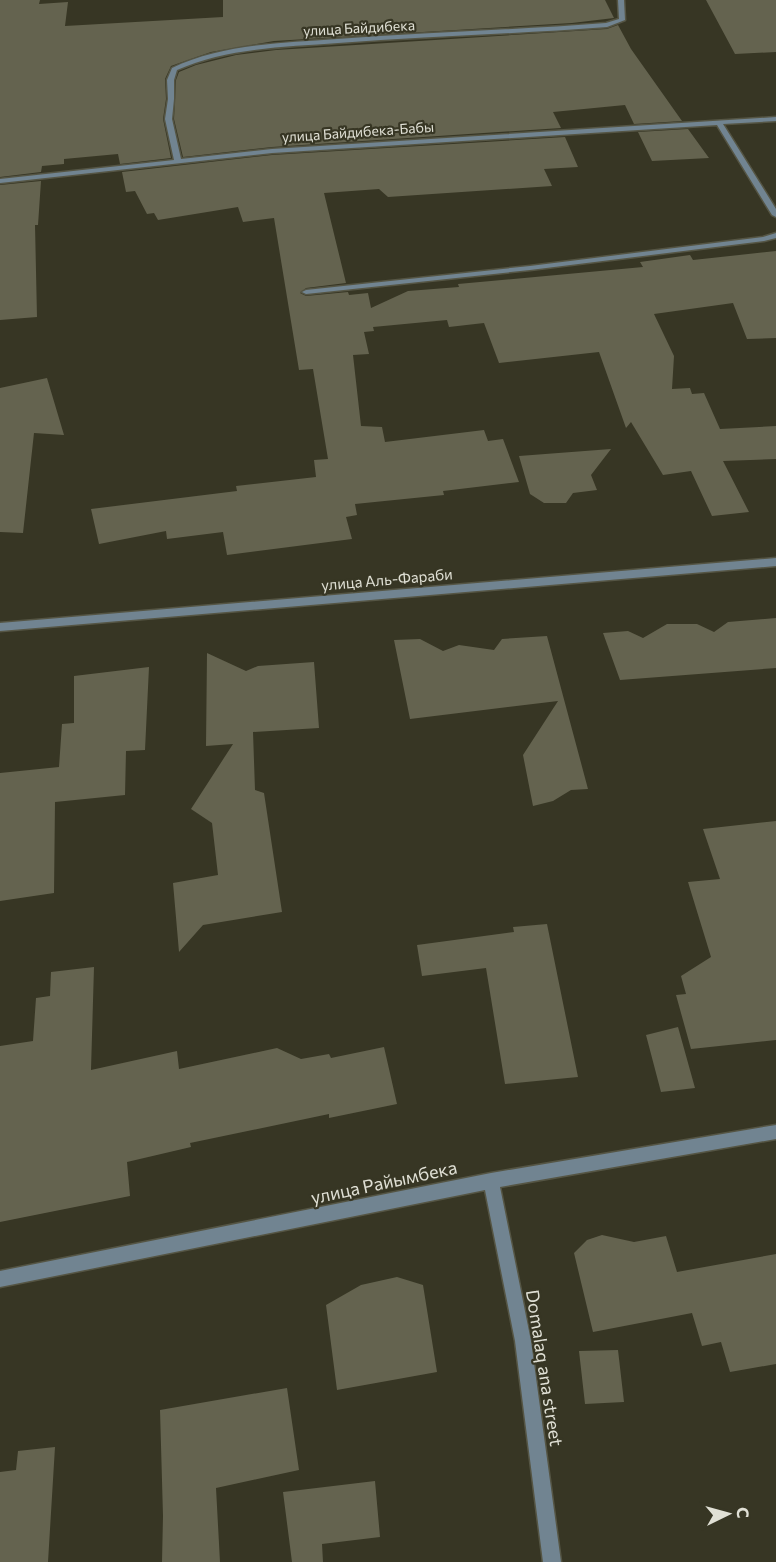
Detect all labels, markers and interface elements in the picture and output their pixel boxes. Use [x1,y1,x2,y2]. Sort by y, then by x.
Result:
street label: улица Байдибека [303,16,415,39]
street label: улица Байдибека-Бабы [281,118,435,145]
street label: улица Аль-Фараби [320,564,453,594]
street label: улица Райымбека [309,1156,459,1208]
street label: Domalaq ana street [522,1288,568,1448]
north arrow [698,1484,758,1544]
text: С [734,1506,753,1519]

